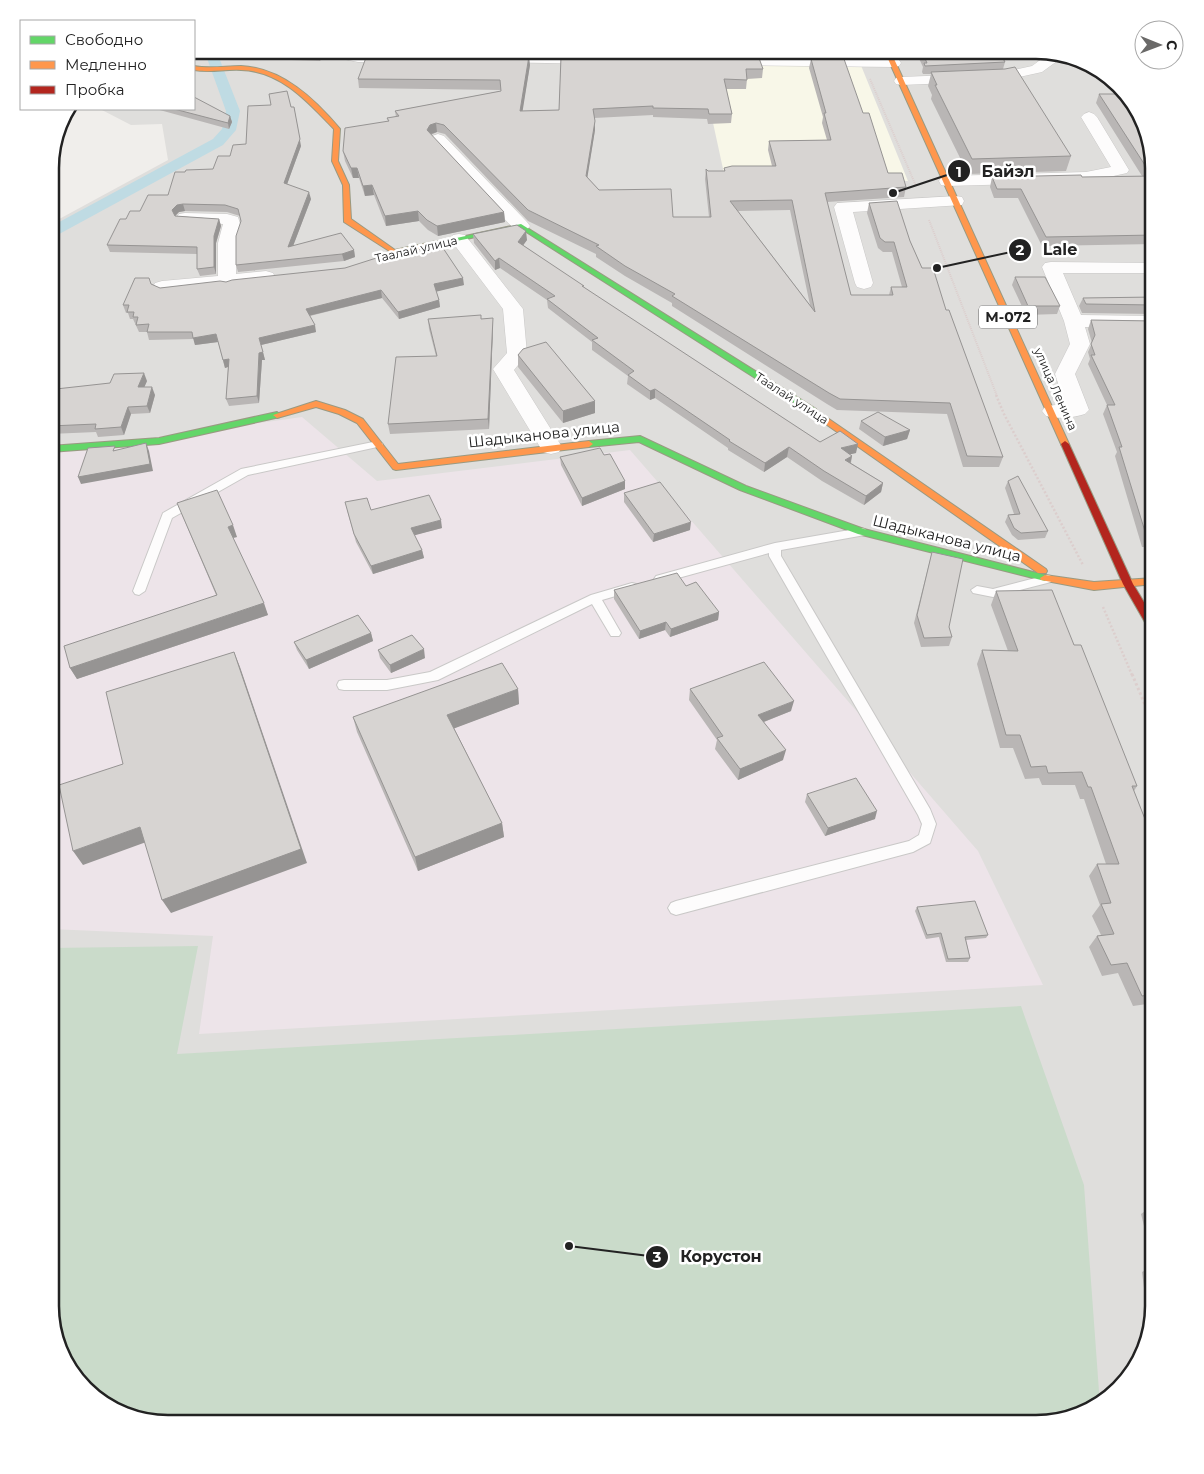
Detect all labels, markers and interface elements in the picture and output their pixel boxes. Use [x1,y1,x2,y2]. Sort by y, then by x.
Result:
legend [20,20,195,110]
north arrow [1134,20,1184,70]
text: Свободно [65,30,143,49]
text: С [1163,40,1181,50]
text: Медленно [65,55,147,74]
text: Пробка [65,80,124,99]
callout: Байэл [946,156,1044,187]
text: 1 [956,162,962,181]
text: Байэл [982,162,1034,181]
street label: Таалай улица [373,232,459,266]
callout: Lale [1007,234,1087,265]
text: 2 [1016,240,1025,259]
text: Lale [1043,240,1077,259]
road number: М-072 [979,306,1037,328]
street label: улица Ленина [1031,344,1081,433]
street label: Таалай улица [753,369,831,427]
street label: Шадыканова улица [467,417,621,451]
street label: Шадыканова улица [871,510,1023,566]
callout: Корустон [645,1241,771,1272]
text: 3 [652,1247,662,1266]
text: Корустон [680,1247,762,1266]

